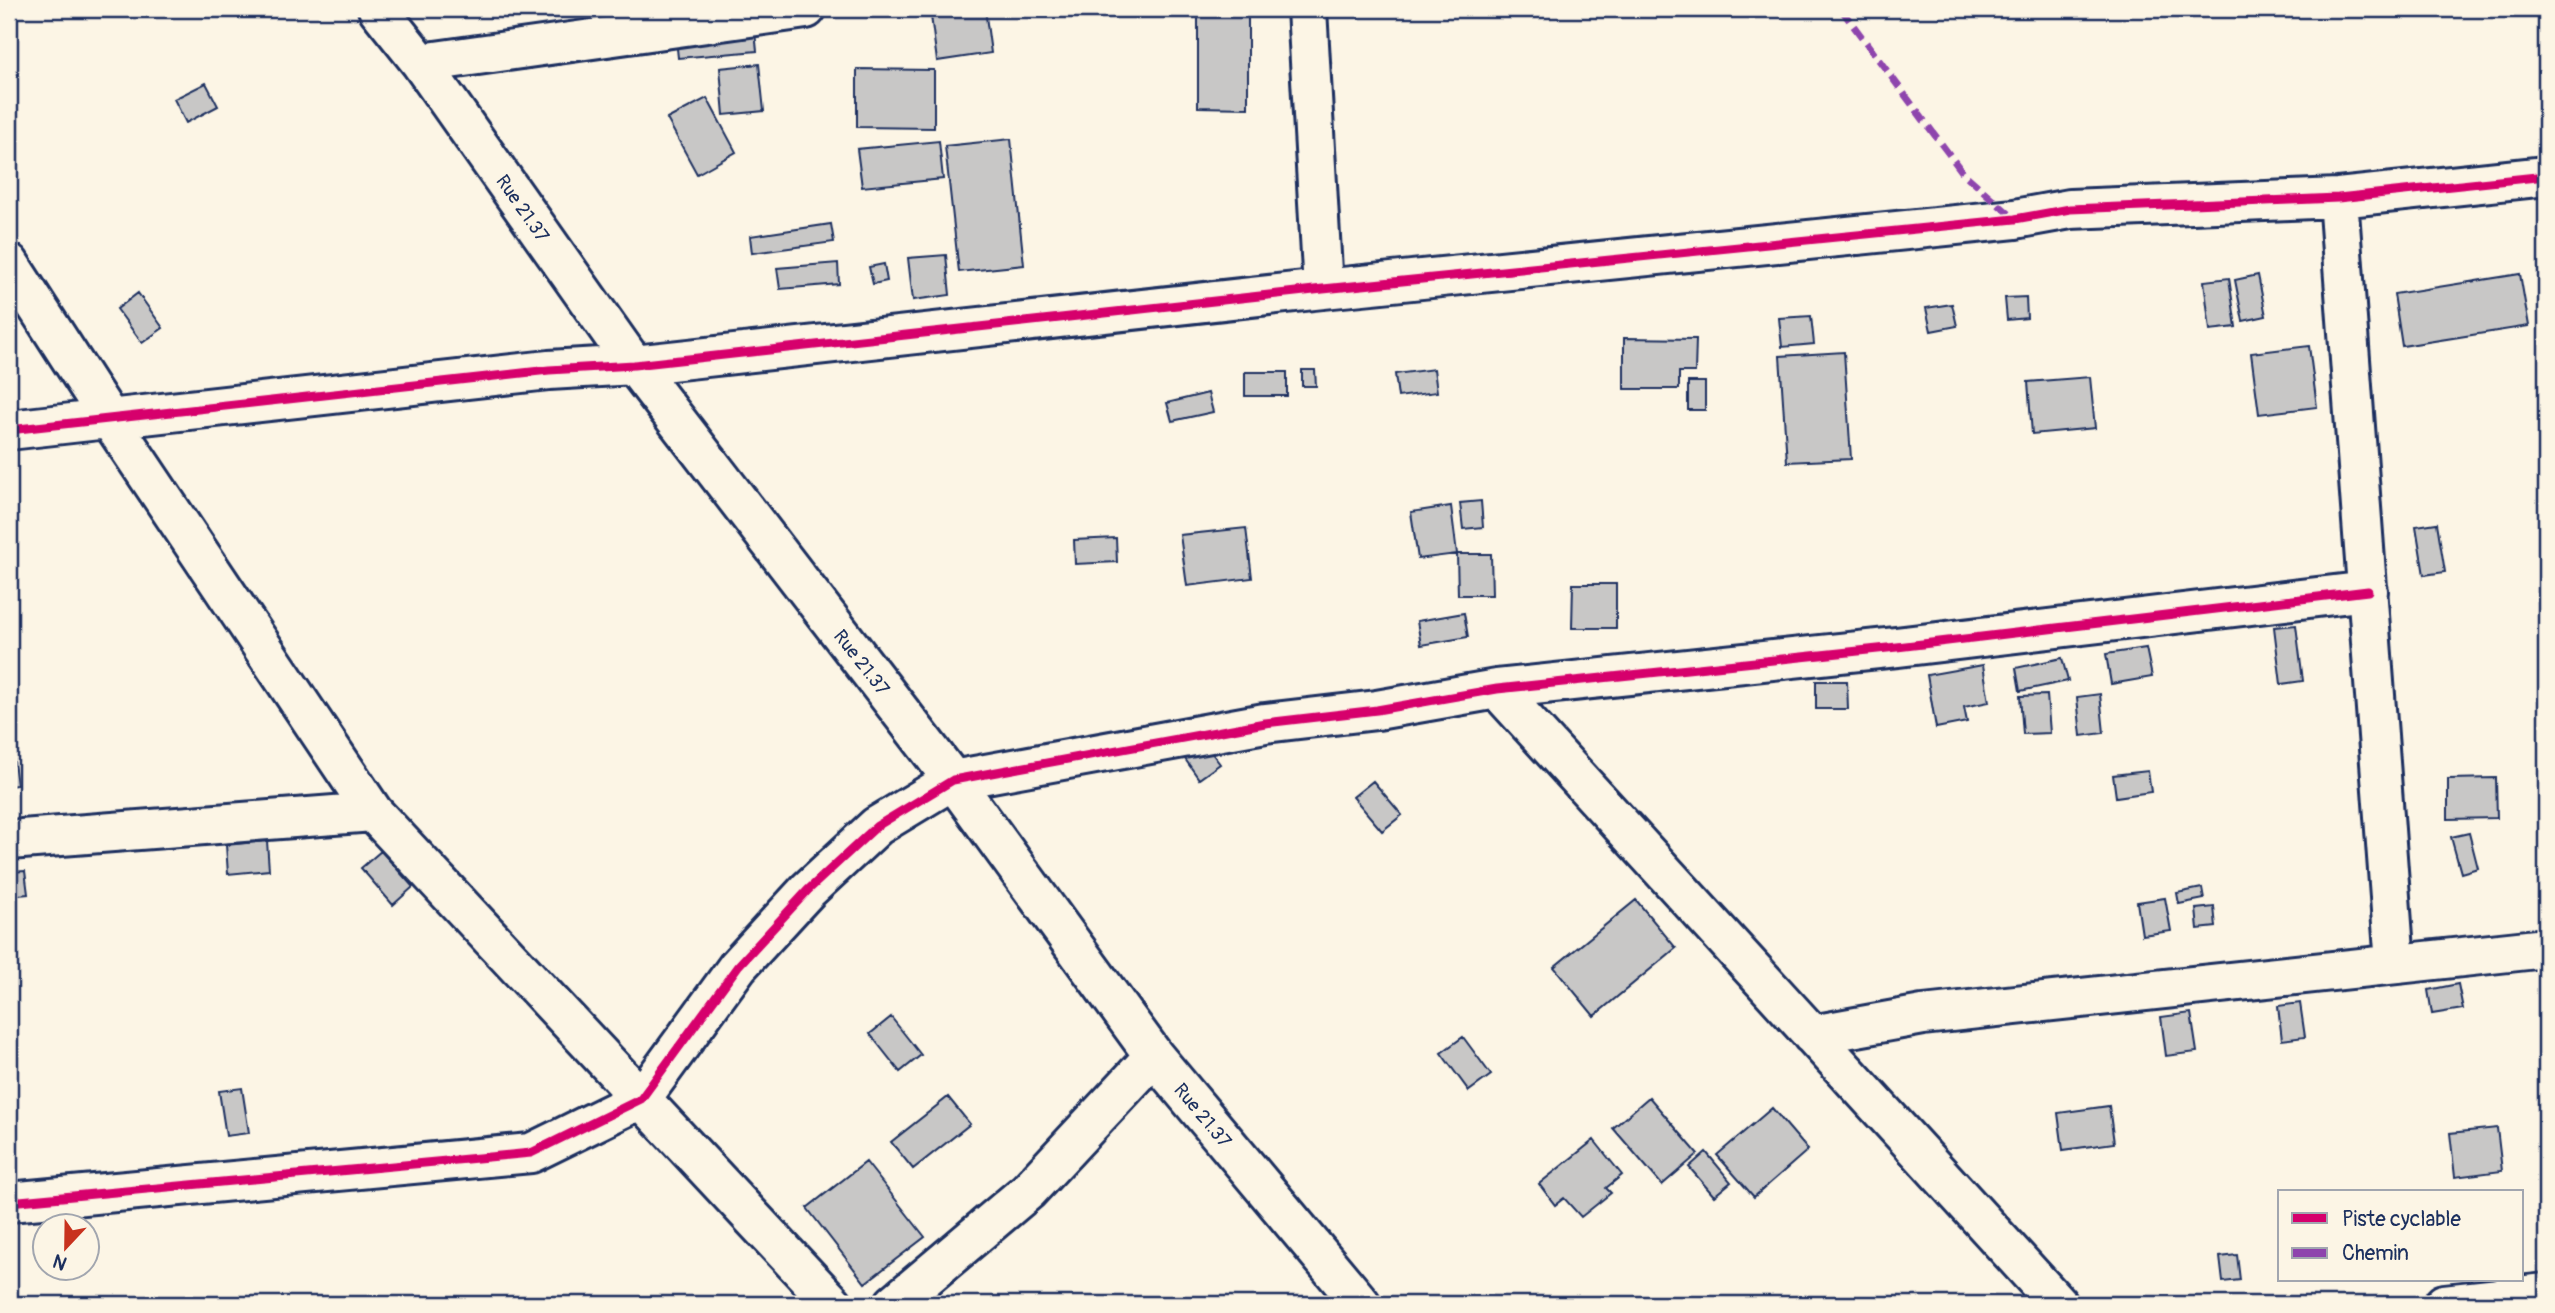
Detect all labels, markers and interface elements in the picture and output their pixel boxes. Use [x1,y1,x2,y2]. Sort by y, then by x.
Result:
street label: Rue 21.37 [490,170,554,247]
street label: Rue 21.37 [828,625,894,700]
street label: Rue 21.37 [1168,1078,1236,1153]
legend [2278,1190,2524,1282]
text: Piste cyclable [2342,1206,2461,1233]
north arrow [32,1212,102,1282]
text: Chemin [2342,1240,2409,1267]
text: N [49,1248,70,1275]

